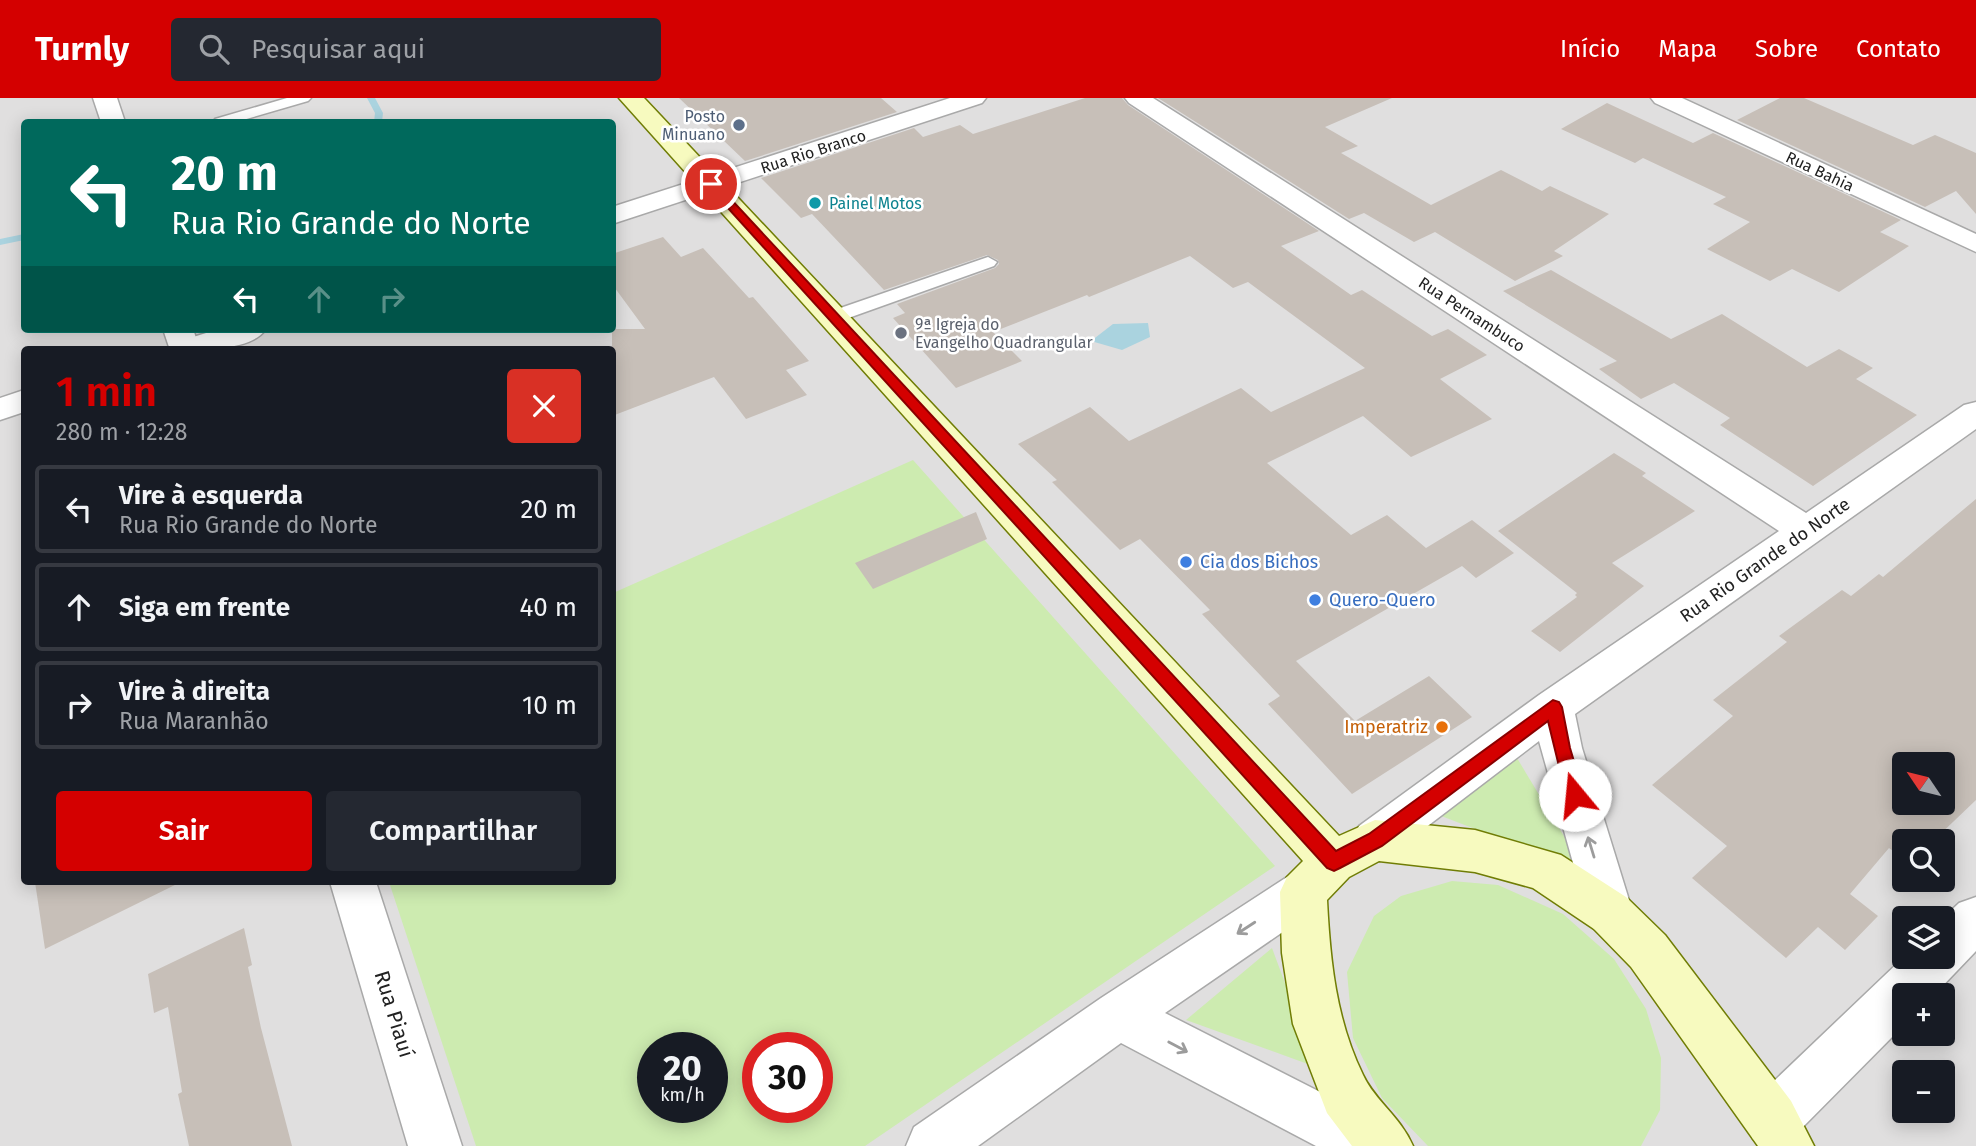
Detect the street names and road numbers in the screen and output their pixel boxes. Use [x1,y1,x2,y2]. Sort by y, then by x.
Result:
street label: Rua Rio Branco [758,125,868,177]
street label: Rua Bahia [1783,147,1857,195]
street label: Rua Pernambuco [1415,273,1528,356]
street label: Rua Rio Grande do Norte [1676,493,1854,627]
street label: Rua Piauí [368,967,420,1061]

